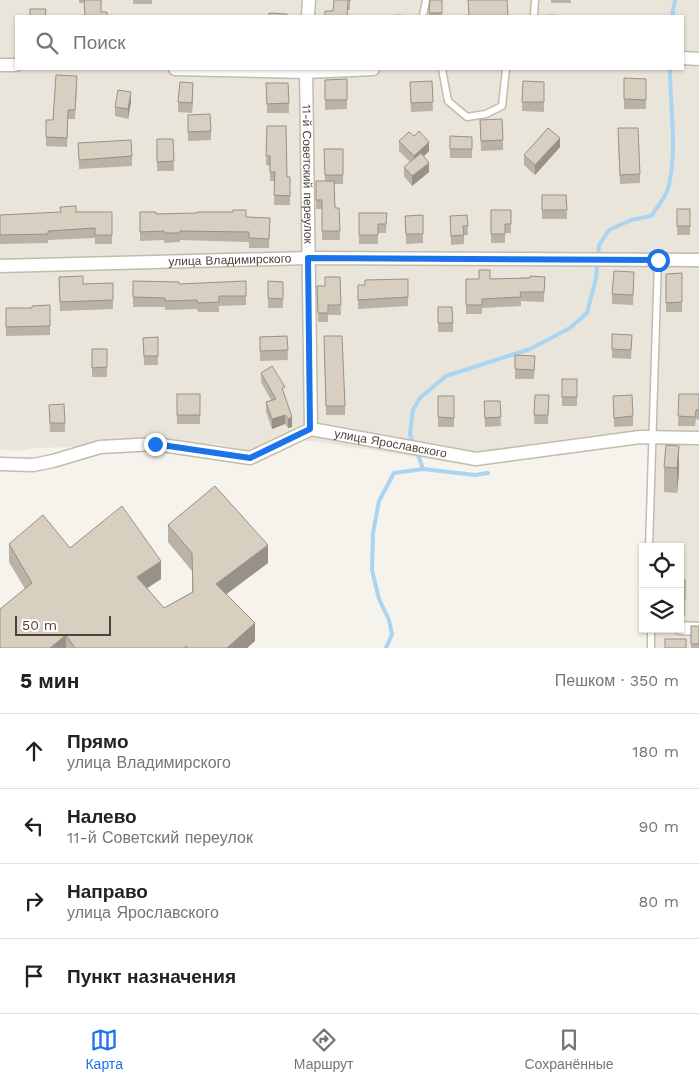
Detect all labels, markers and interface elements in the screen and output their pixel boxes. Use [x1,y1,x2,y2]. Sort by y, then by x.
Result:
search box [15,15,684,70]
icon: search [33,29,61,57]
text: Поиск [73,31,126,54]
street label: 11-й Советский переулок [299,104,315,245]
route start [647,249,670,272]
street label: улица Владимирского [168,251,292,269]
street label: улица Ярославского [333,426,448,461]
route end [144,433,167,456]
map controls [639,543,684,633]
button: locate [639,543,684,588]
button: layers [639,588,684,633]
scale bar [15,613,111,636]
text: 50 m [22,617,57,633]
text: 5 мин [20,668,79,693]
text: Пешком · 350 m [555,671,679,690]
text: Прямо [67,730,129,753]
icon: ahead [20,737,48,765]
text: 180 m [632,742,679,761]
text: улица Владимирского [67,753,231,772]
text: Налево [67,805,137,828]
icon: left [20,812,48,840]
text: 90 m [638,817,679,836]
text: 11-й Советский переулок [67,828,253,847]
text: Направо [67,880,148,903]
icon: right [20,887,48,915]
text: 80 m [638,892,679,911]
text: улица Ярославского [67,903,219,922]
icon: arrive [20,962,48,990]
text: Пункт назначения [67,965,236,988]
tab: Карта [85,1026,123,1072]
tab: Маршрут [294,1026,354,1072]
tab: Сохранённые [524,1026,614,1072]

